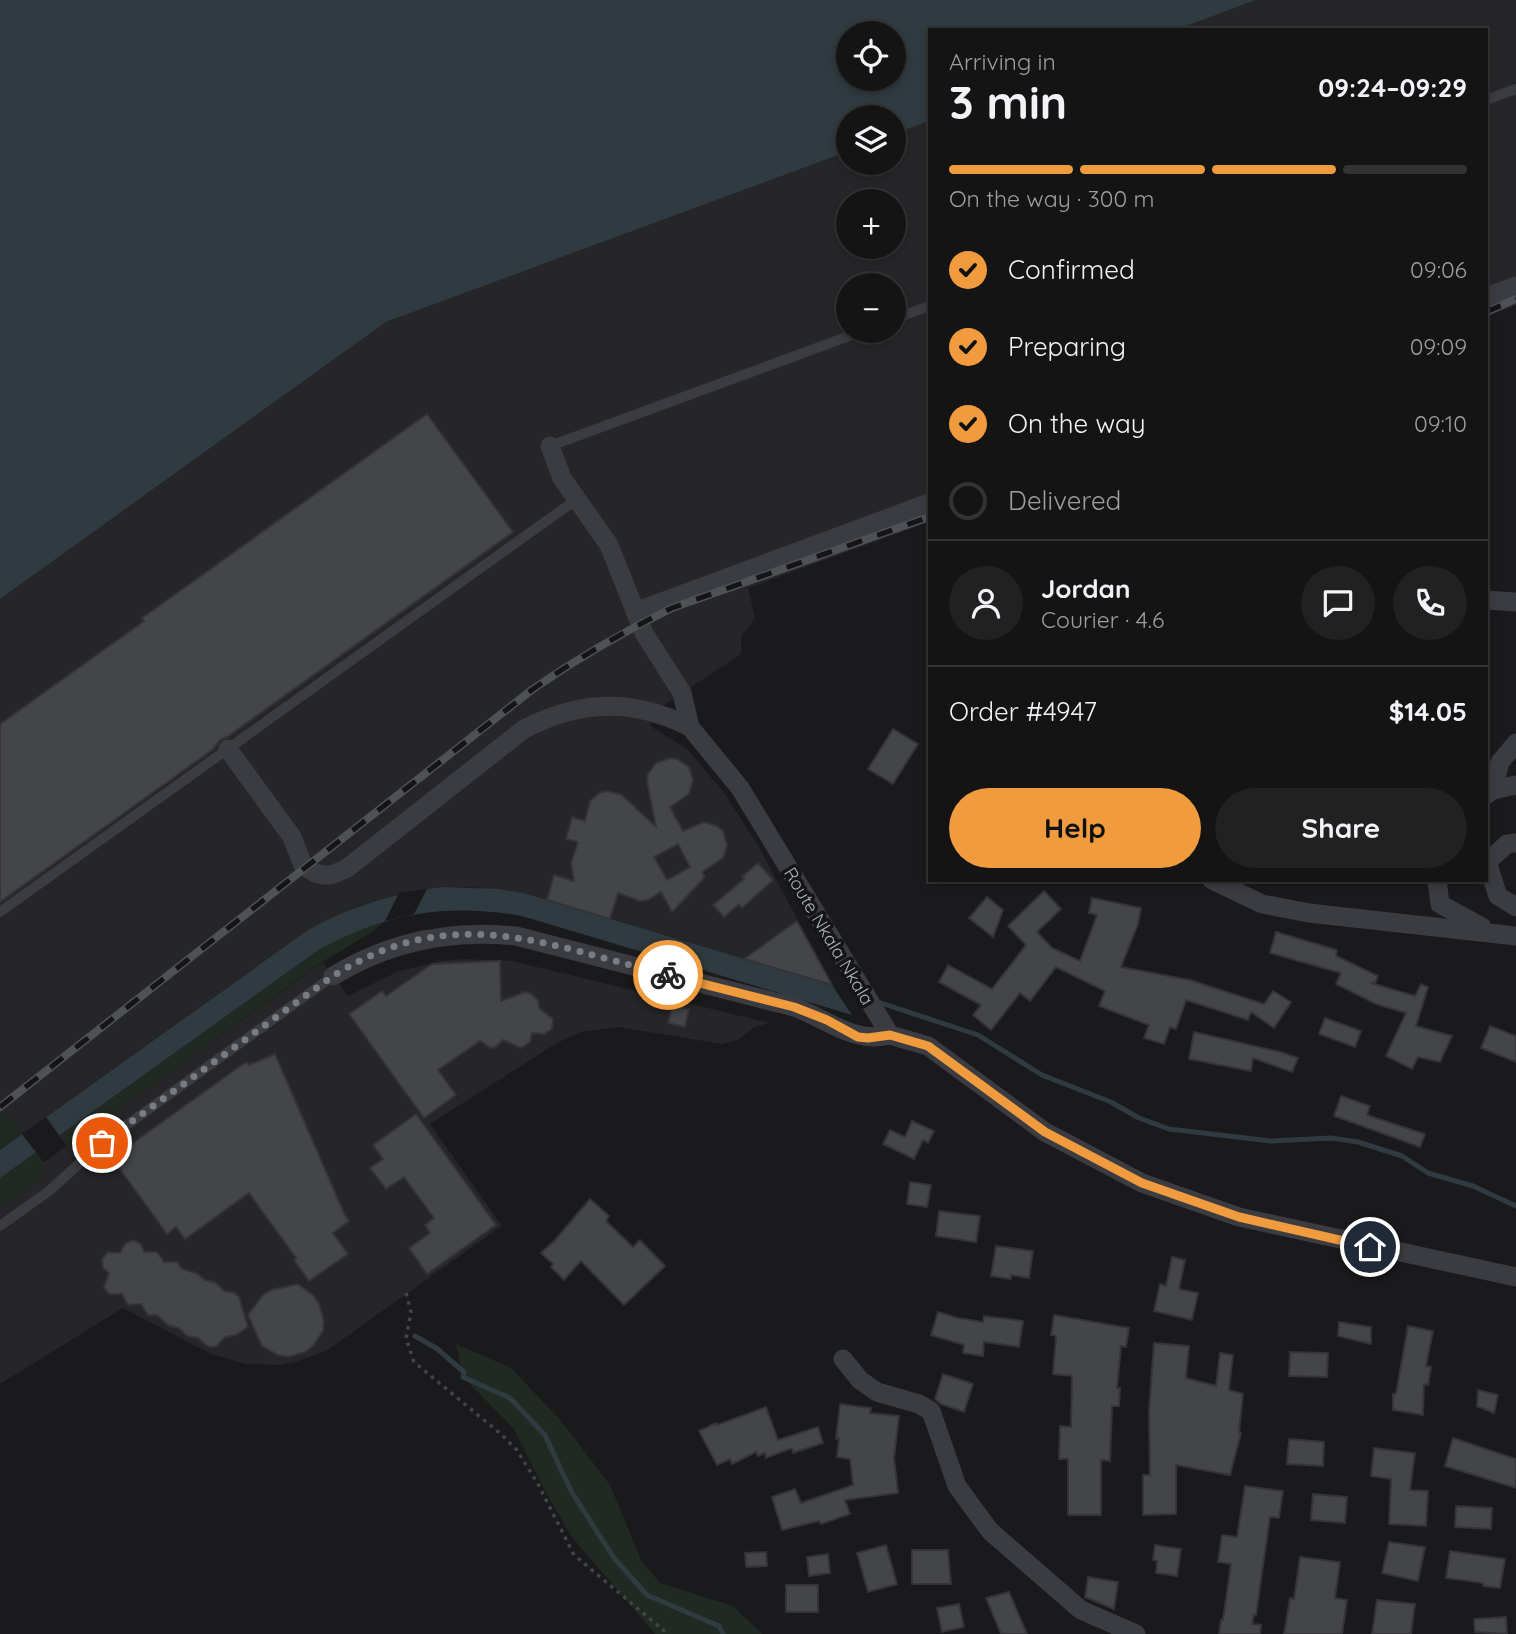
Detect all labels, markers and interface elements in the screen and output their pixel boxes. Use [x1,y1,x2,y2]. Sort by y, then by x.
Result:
map controls [836,21,906,343]
button: locate [836,21,906,91]
text: Arriving in [949,47,1056,76]
text: 09:24–09:29 [1318,71,1467,104]
text: 3 min [949,73,1067,131]
button: layers [836,105,906,175]
text: On the way · 300 m [949,184,1154,213]
button: + [836,189,906,259]
icon: check [949,251,987,289]
text: Confirmed [1008,253,1135,286]
text: 09:06 [1410,255,1467,284]
button: − [836,273,906,343]
icon: check [949,328,987,366]
text: Preparing [1008,330,1126,363]
text: 09:09 [1410,332,1467,361]
icon: check [949,405,987,443]
text: On the way [1008,407,1146,440]
text: 09:10 [1414,409,1467,438]
text: Delivered [1008,484,1121,517]
button: person [949,566,1023,640]
button: chat [1301,566,1375,640]
button: phone [1393,566,1467,640]
text: Jordan [1041,572,1130,605]
text: Courier · 4.6 [1041,605,1164,634]
text: Order #4947 [949,695,1097,728]
text: $14.05 [1389,695,1467,728]
button: Help [949,788,1201,868]
button: Share [1215,788,1467,868]
street label: Route Nkala Nkala [779,863,879,1009]
courier [633,940,703,1010]
icon: bike [649,956,687,994]
pin [72,1113,132,1173]
icon: bag [83,1124,121,1162]
pin [1340,1217,1400,1277]
icon: home [1351,1228,1389,1266]

